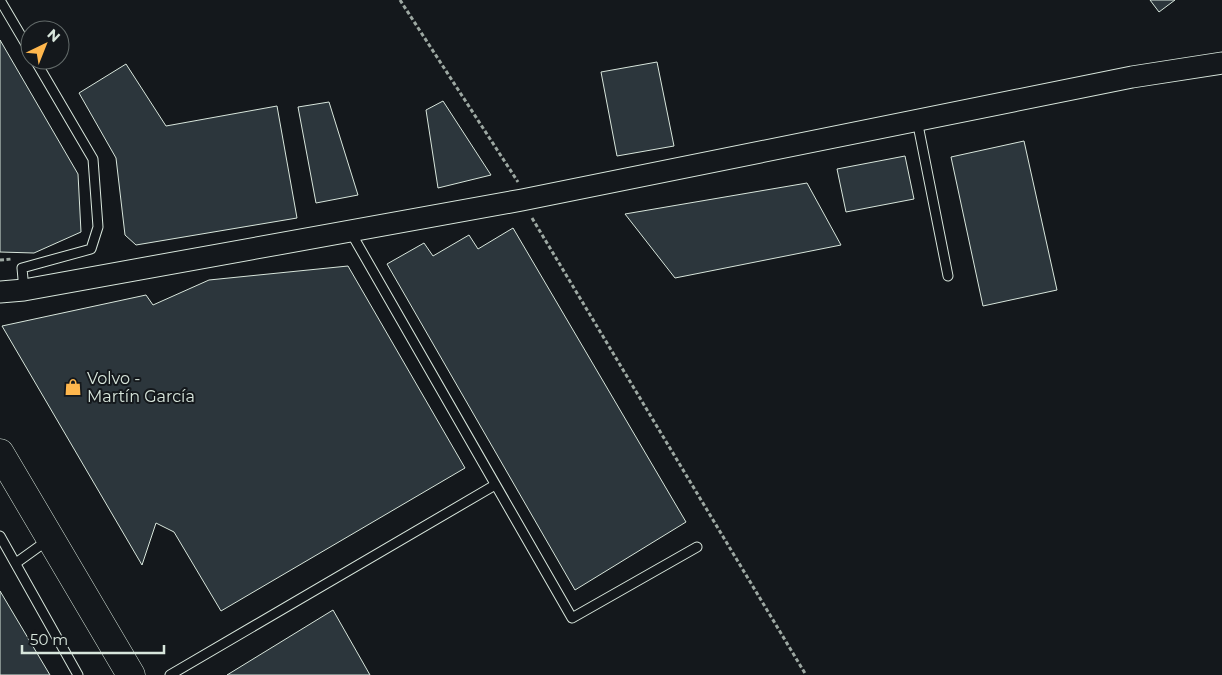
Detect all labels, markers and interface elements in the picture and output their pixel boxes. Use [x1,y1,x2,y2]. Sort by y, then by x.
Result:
north arrow [20,20,70,70]
text: N [44,25,64,46]
place label: Volvo - Martín García [87,369,195,406]
shop icon: Volvo - Martín García [63,377,83,397]
scale bar [22,622,165,654]
text: 50 m [30,630,68,649]

